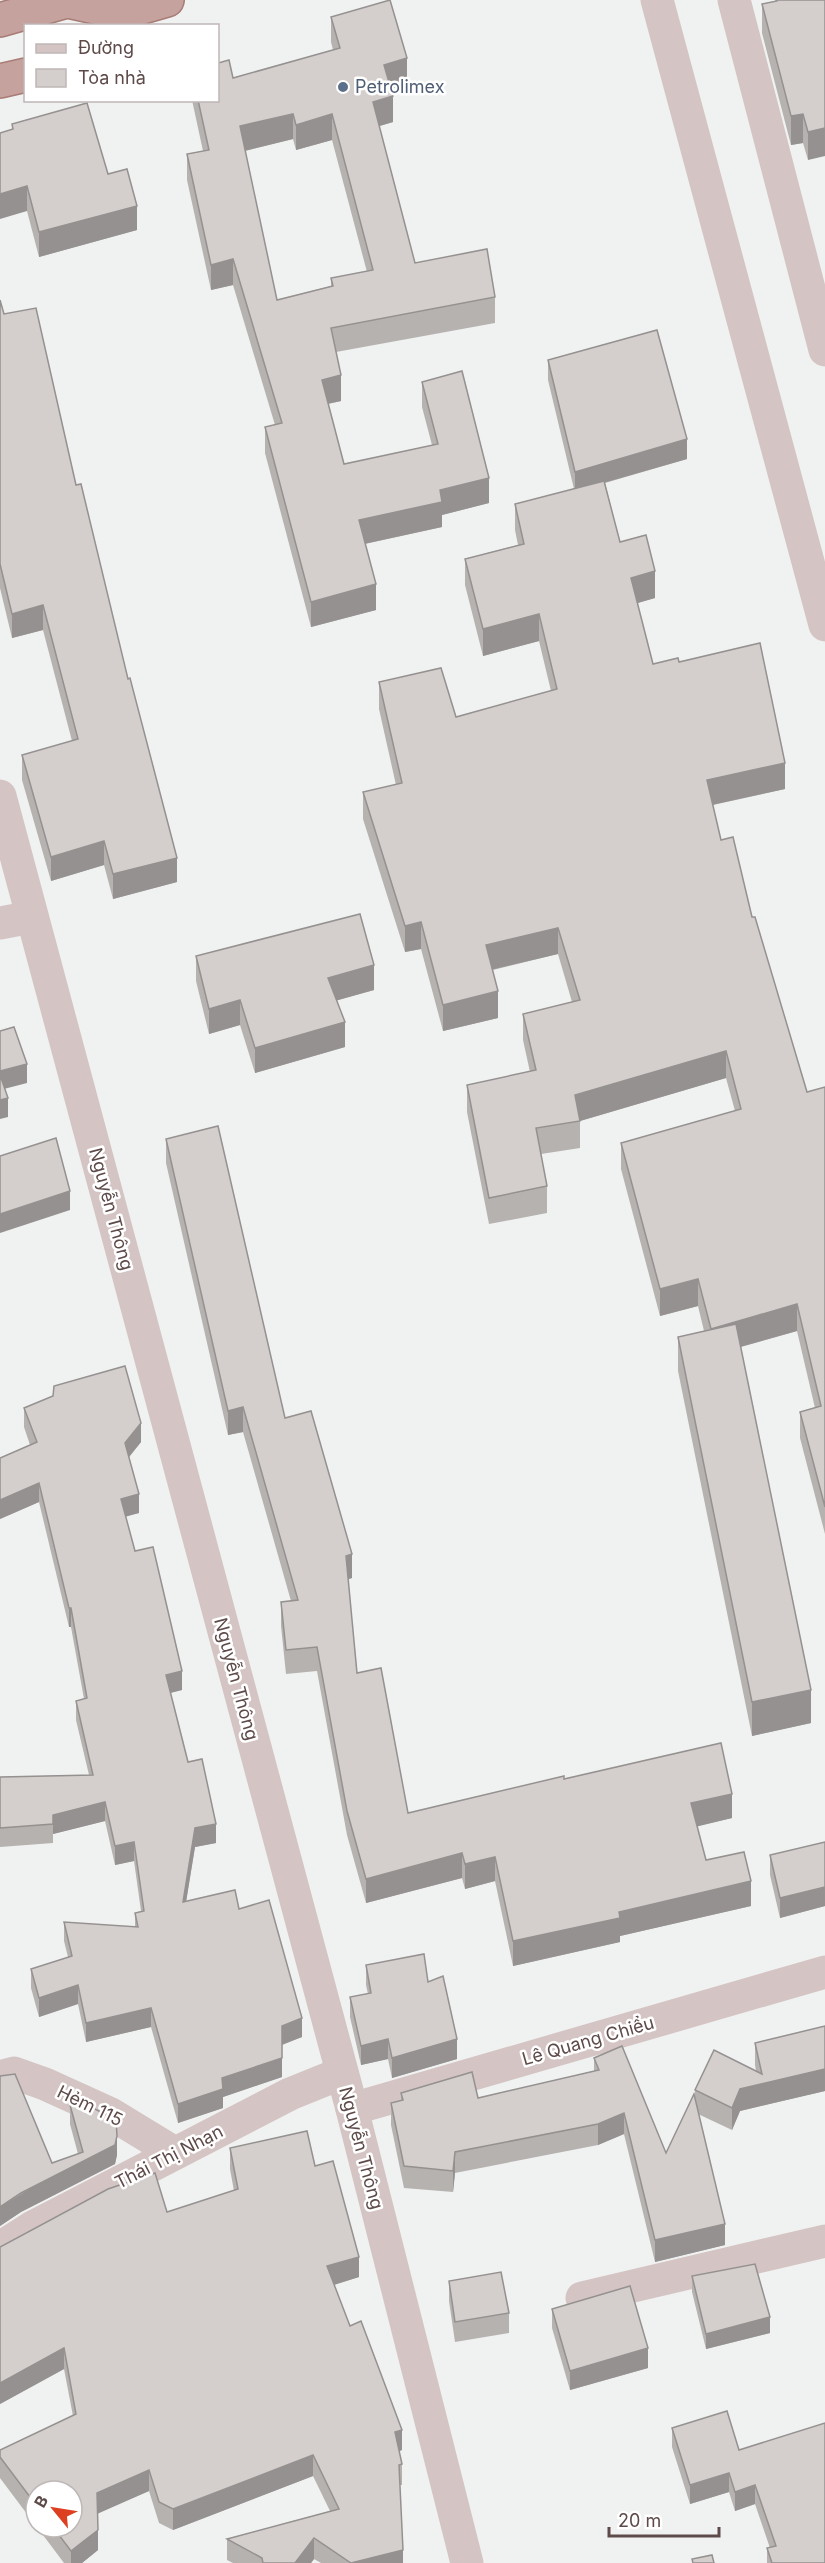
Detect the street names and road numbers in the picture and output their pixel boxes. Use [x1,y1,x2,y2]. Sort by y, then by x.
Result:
street label: Nguyễn Thông [85,1145,138,1272]
street label: Nguyễn Thông [210,1615,263,1742]
street label: Lê Quang Chiểu [519,2012,656,2069]
street label: Hẻm 115 [54,2081,126,2130]
street label: Nguyễn Thông [335,2084,388,2211]
street label: Thái Thị Nhạn [111,2120,226,2193]

